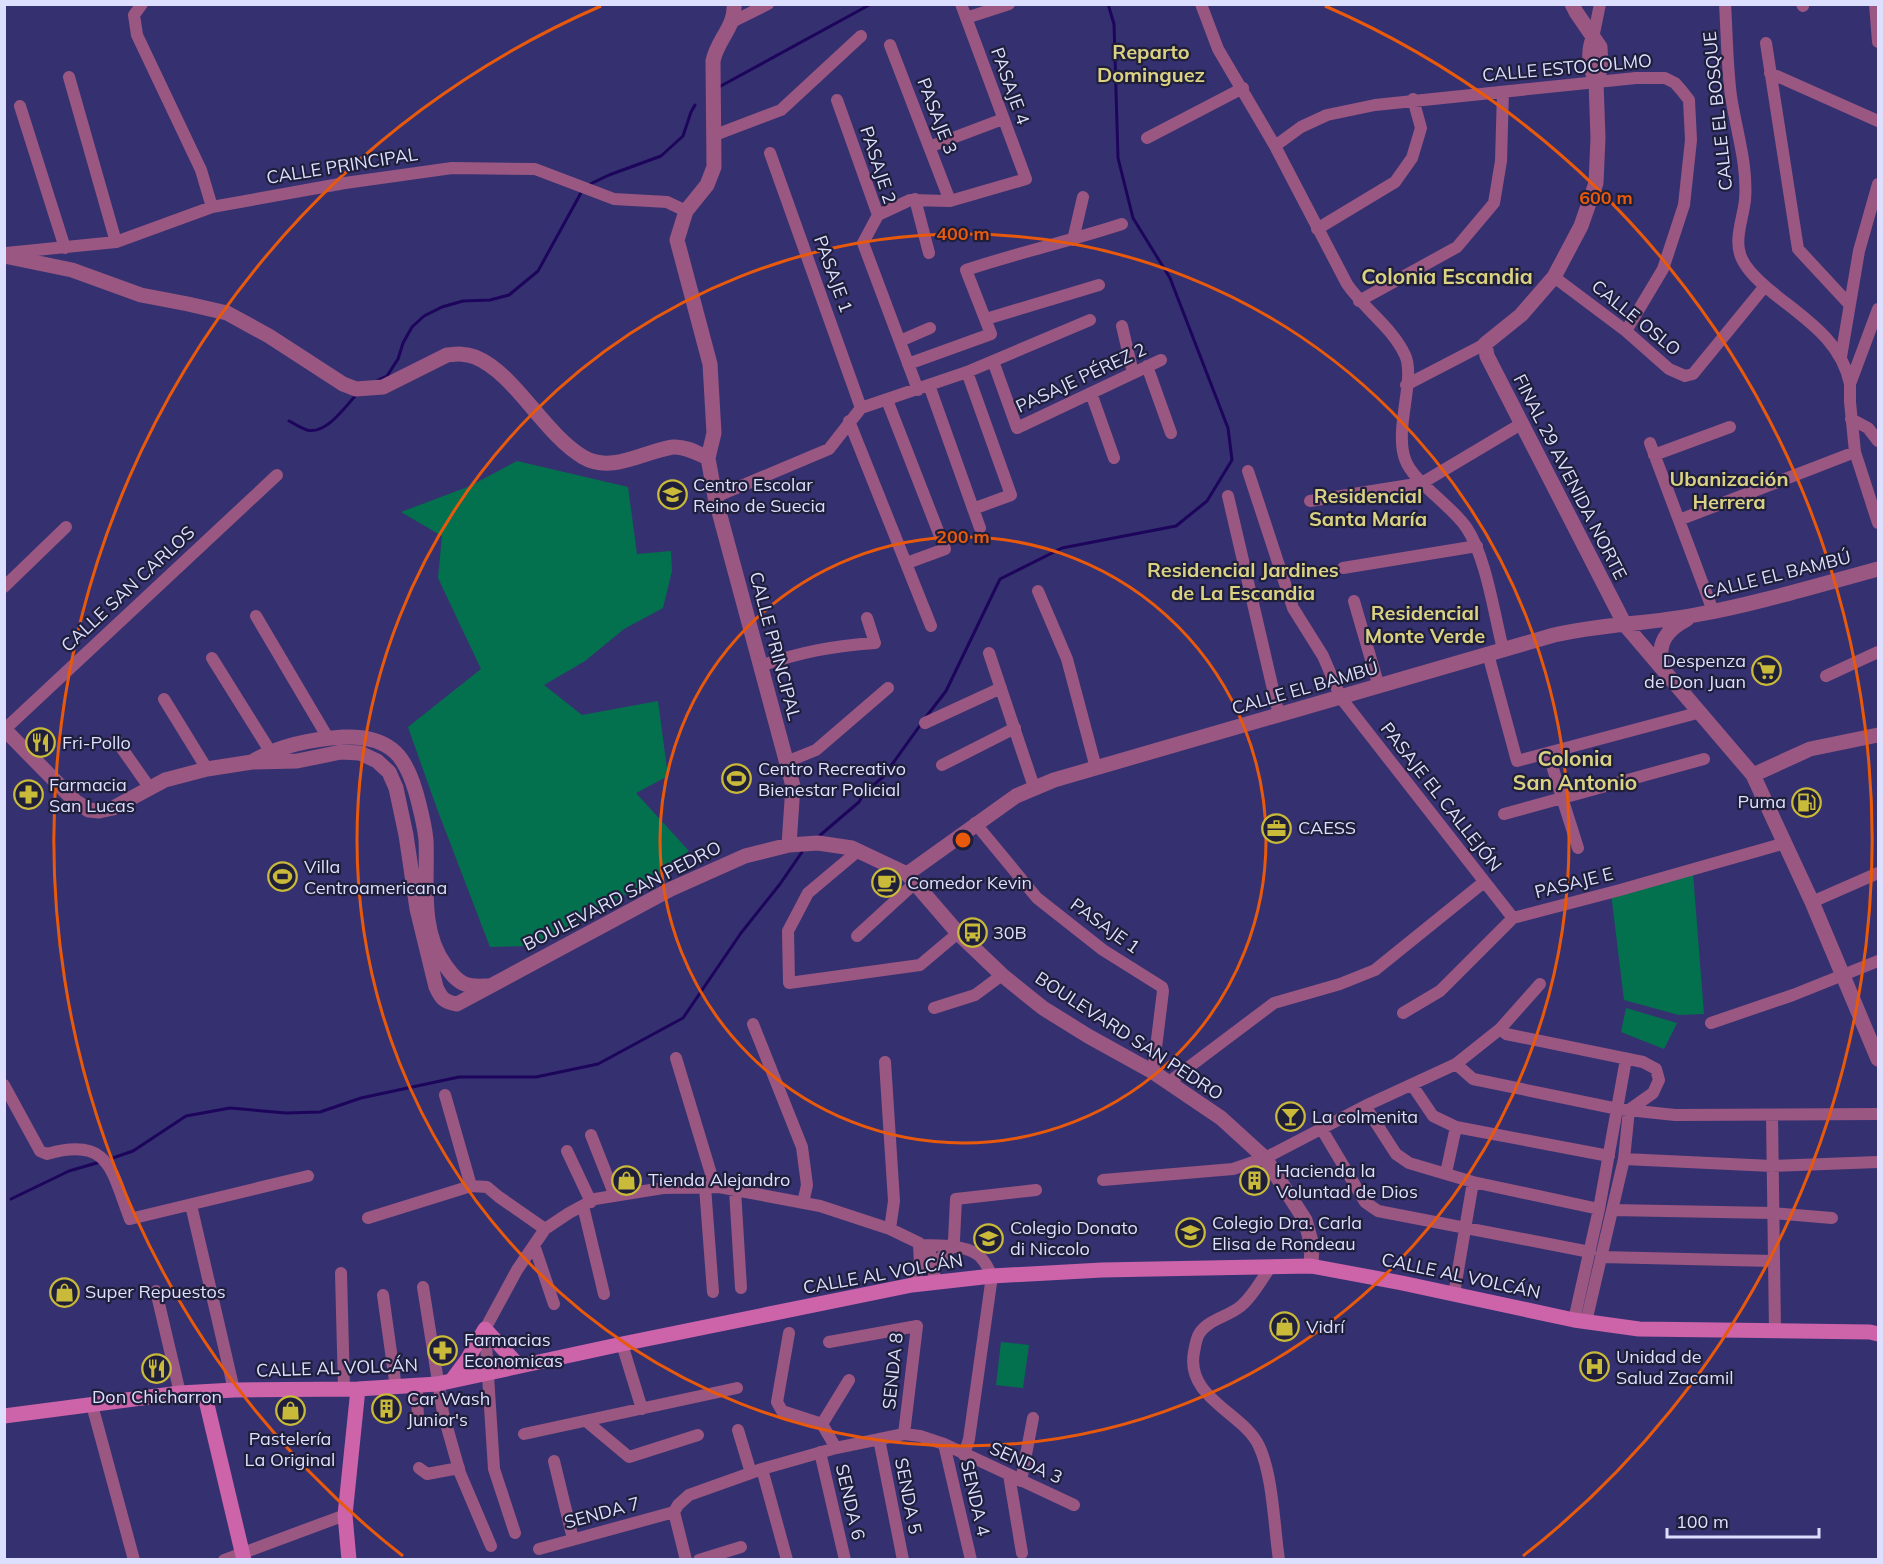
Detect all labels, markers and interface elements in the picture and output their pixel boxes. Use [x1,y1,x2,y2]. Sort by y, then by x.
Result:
street label: CALLE EL BOSQUE [1698,30,1737,192]
district label: Reparto Dominguez [1097,39,1205,87]
street label: PASAJE 4 [986,44,1035,128]
street label: CALLE ESTOCOLMO [1481,49,1653,86]
street label: PASAJE 3 [912,74,963,157]
street label: PASAJE 2 [855,123,902,207]
street label: CALLE PRINCIPAL [265,142,419,189]
text: 600 m [1579,186,1633,209]
text: 400 m [936,222,990,245]
street label: PASAJE 1 [809,232,858,316]
district label: Colonia Escandia [1361,263,1533,289]
street label: CALLE OSLO [1587,275,1686,361]
street label: PASAJE PÉREZ 2 [1012,337,1150,418]
street label: FINAL 29 AVENIDA NORTE [1508,370,1632,583]
district label: Ubanización Herrera [1670,466,1788,514]
place label: Centro Escolar Reino de Suecia [693,473,826,517]
school or university icon: Centro Escolar Reino de Suecia [656,479,688,511]
district label: Residencial Santa María [1309,483,1427,531]
street label: CALLE SAN CARLOS [56,521,199,657]
text: 200 m [936,525,990,548]
street label: CALLE EL BAMBÚ [1701,545,1853,604]
district label: Residencial Jardines de La Escandia [1147,557,1339,605]
street label: CALLE PRINCIPAL [745,569,806,723]
district label: Residencial Monte Verde [1365,600,1485,648]
place label: Despenza de Don Juan [1644,649,1746,693]
supermarket icon: Despenza de Don Juan [1751,655,1783,687]
street label: CALLE EL BAMBÚ [1229,656,1381,719]
street label: PASAJE EL CALLEJÓN [1376,717,1507,876]
restaurant icon: Fri-Pollo [25,727,57,759]
place label: Fri-Pollo [62,731,131,754]
district label: Colonia San Antonio [1513,745,1637,795]
place label: Centro Recreativo Bienestar Policial [758,757,906,801]
sports icon: Centro Recreativo Bienestar Policial [721,763,753,795]
place label: Farmacia San Lucas [49,773,135,817]
pharmacy icon: Farmacia San Lucas [12,779,44,811]
fuel station icon: Puma [1791,786,1823,818]
place label: Puma [1737,790,1786,813]
office icon: CAESS [1261,812,1293,844]
place label: CAESS [1298,816,1356,839]
centre of rings [953,830,973,850]
street label: BOULEVARD SAN PEDRO [519,835,725,956]
place label: Villa Centroamericana [304,855,447,899]
sports icon: Villa Centroamericana [267,861,299,893]
street label: PASAJE E [1532,862,1616,903]
cafe icon: Comedor Kevin [870,867,902,899]
place label: Comedor Kevin [907,871,1032,894]
street label: PASAJE 1 [1066,893,1145,959]
bus stop icon: 30B [956,917,988,949]
place label: 30B [993,921,1027,944]
street label: BOULEVARD SAN PEDRO [1031,966,1228,1105]
bar icon: La colmenita [1275,1101,1307,1133]
place label: La colmenita [1312,1105,1418,1128]
place label: Hacienda la Voluntad de Dios [1276,1159,1418,1203]
shop icon: Tienda Alejandro [611,1164,643,1196]
building icon: Hacienda la Voluntad de Dios [1239,1165,1271,1197]
place label: Tienda Alejandro [648,1168,790,1191]
place label: Colegio Dra. Carla Elisa de Rondeau [1212,1211,1362,1255]
place label: Colegio Donato di Niccolo [1010,1216,1138,1260]
school or university icon: Colegio Dra. Carla Elisa de Rondeau [1175,1217,1207,1249]
school or university icon: Colegio Donato di Niccolo [973,1222,1005,1254]
street label: CALLE AL VOLCÁN [1380,1247,1543,1304]
street label: CALLE AL VOLCÁN [801,1248,965,1299]
shop icon: Super Repuestos [48,1276,80,1308]
place label: Super Repuestos [85,1280,226,1303]
shop icon: Vidrí [1269,1311,1301,1343]
place label: Vidrí [1306,1315,1346,1338]
place label: Farmacias Economicas [464,1328,563,1372]
street label: SENDA 8 [877,1331,908,1411]
pharmacy icon: Farmacias Economicas [427,1334,459,1366]
place label: Unidad de Salud Zacamil [1616,1345,1734,1389]
hospital icon: Unidad de Salud Zacamil [1579,1351,1611,1383]
restaurant icon: Don Chicharron [141,1352,173,1384]
street label: CALLE AL VOLCÁN [256,1353,418,1382]
place label: Don Chicharron [92,1385,222,1408]
place label: Car Wash Junior's [407,1387,490,1431]
building icon: Car Wash Junior's [370,1393,402,1425]
shop icon: Pastelería La Original [274,1394,306,1426]
place label: Pastelería La Original [245,1427,335,1471]
street label: SENDA 3 [986,1436,1066,1489]
street label: SENDA 5 [890,1456,927,1536]
street label: SENDA 4 [956,1458,995,1538]
street label: SENDA 6 [831,1462,870,1542]
street label: SENDA 7 [562,1491,642,1534]
scale bar [1667,1501,1818,1539]
text: 100 m [1676,1510,1729,1533]

